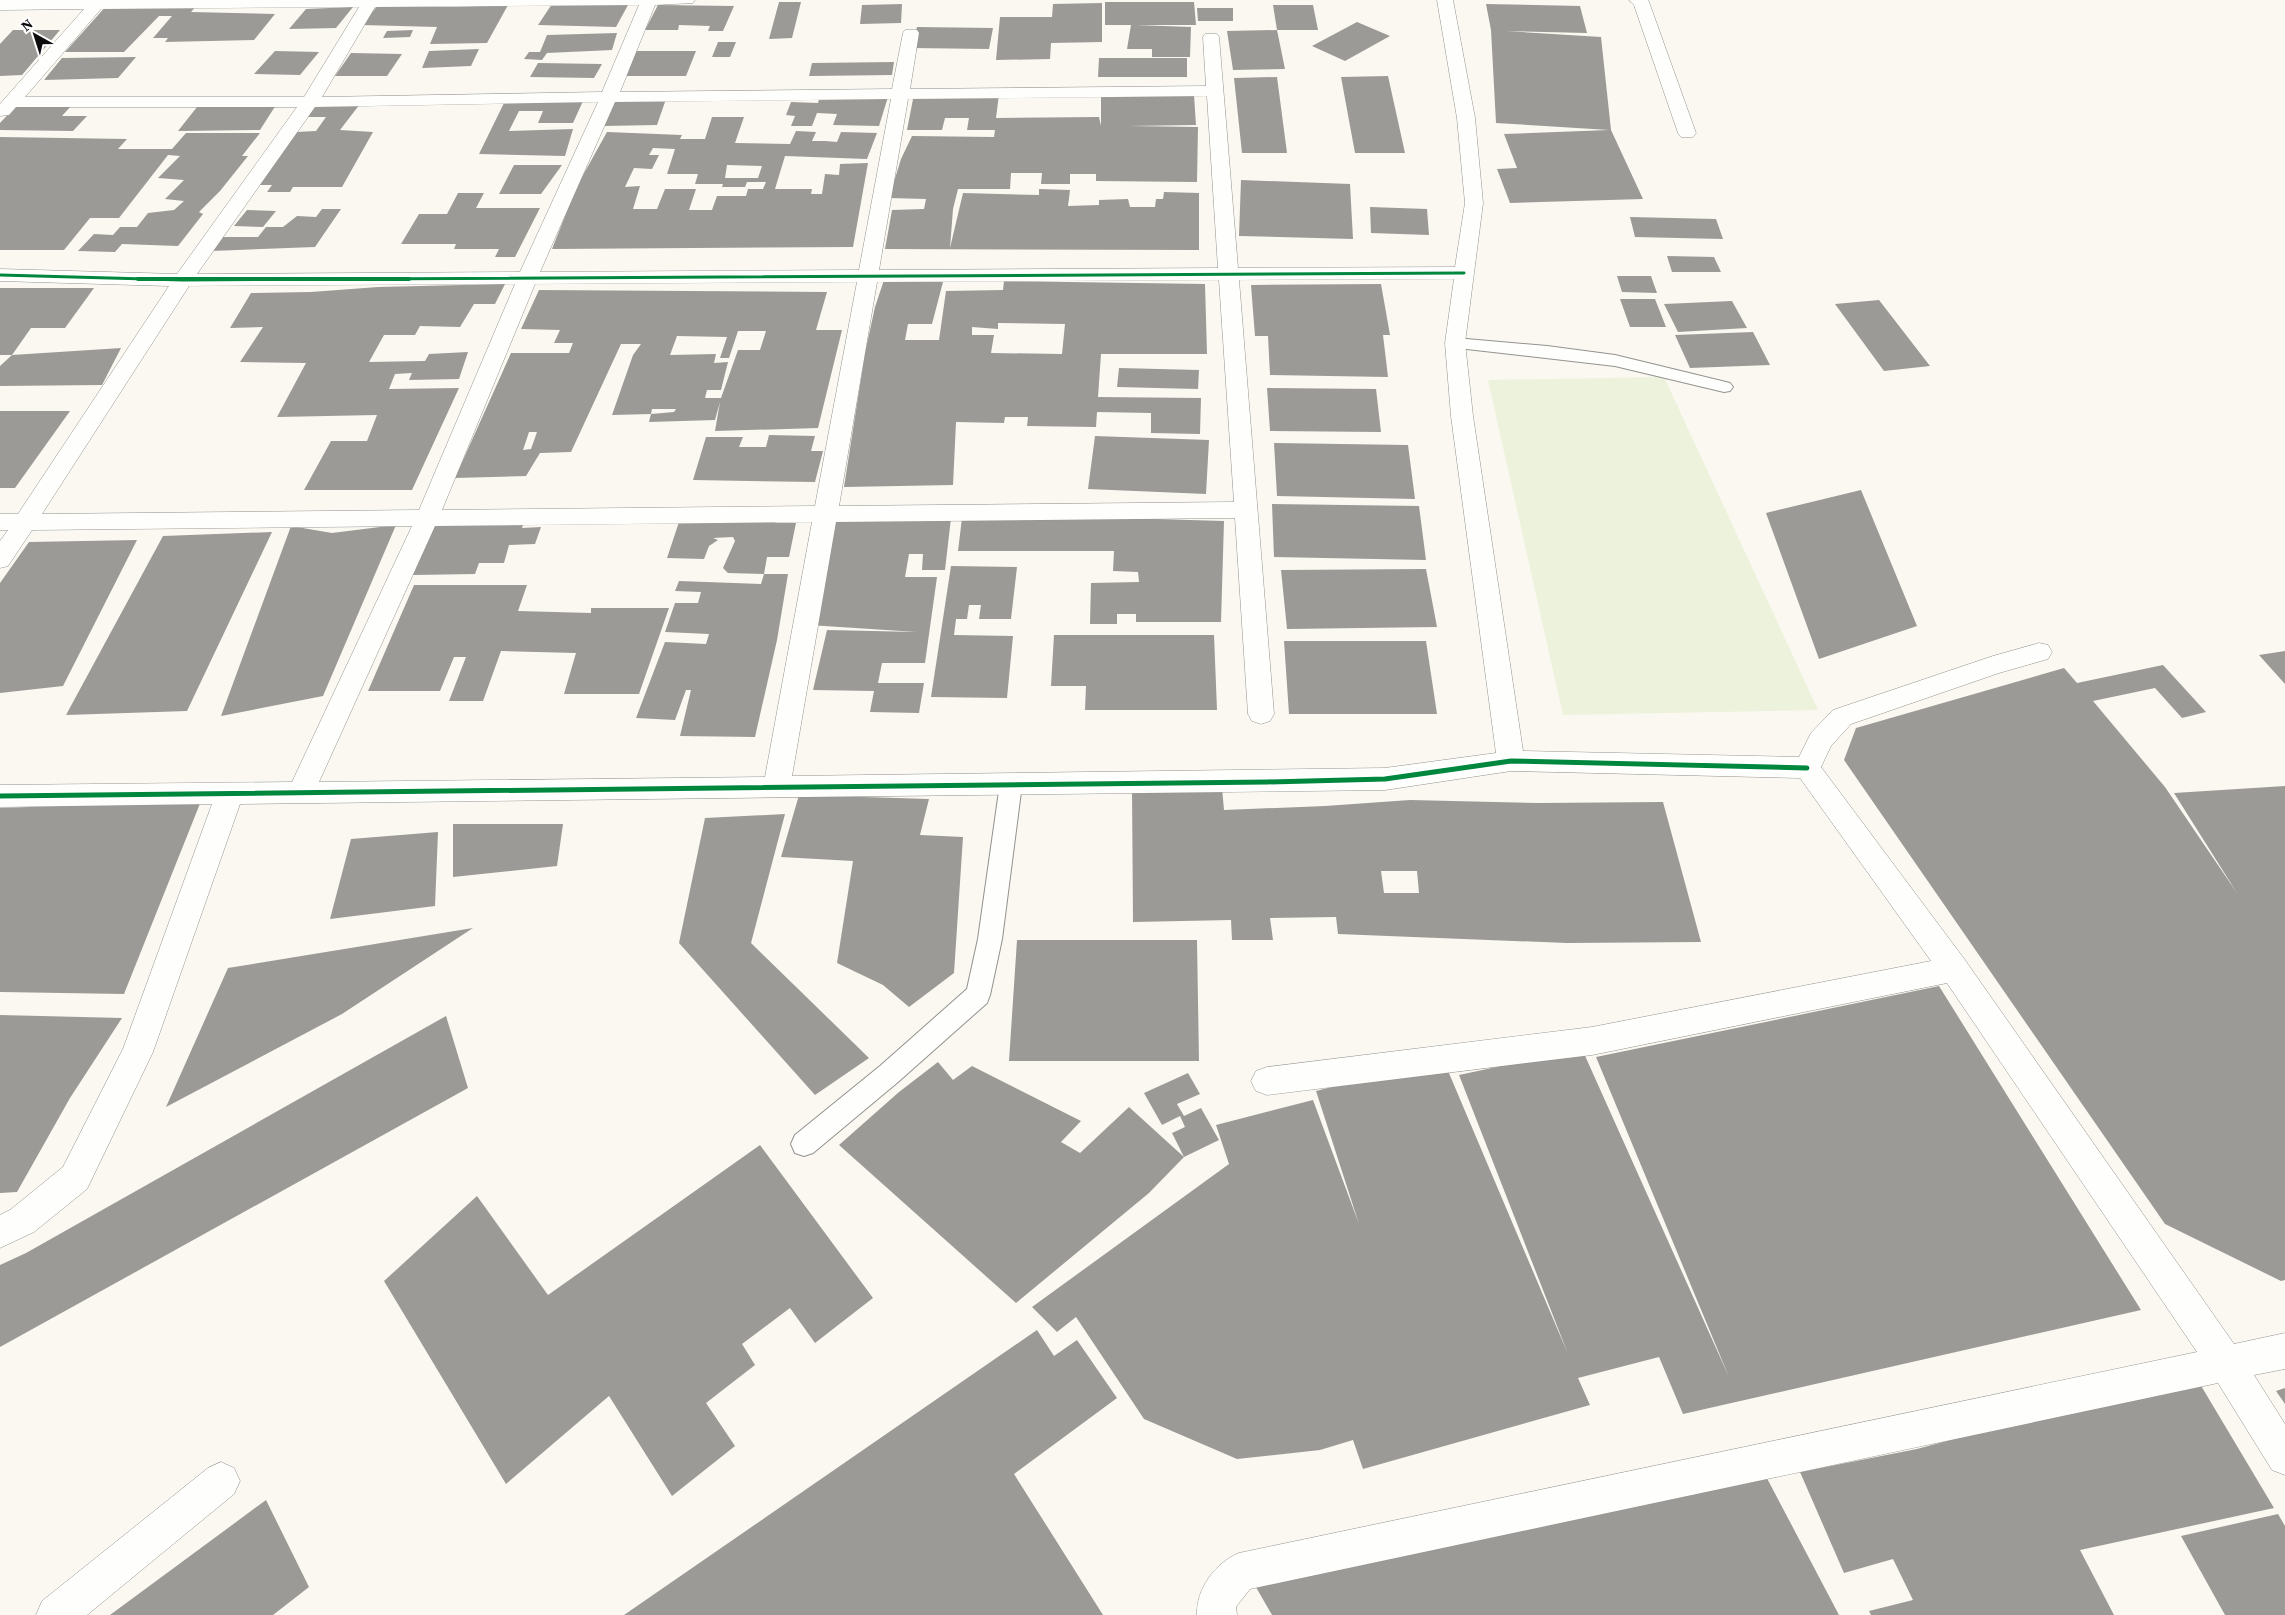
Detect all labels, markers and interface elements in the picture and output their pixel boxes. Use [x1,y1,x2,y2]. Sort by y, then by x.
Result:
north arrow [10,10,60,60]
text: N [17,14,37,36]

